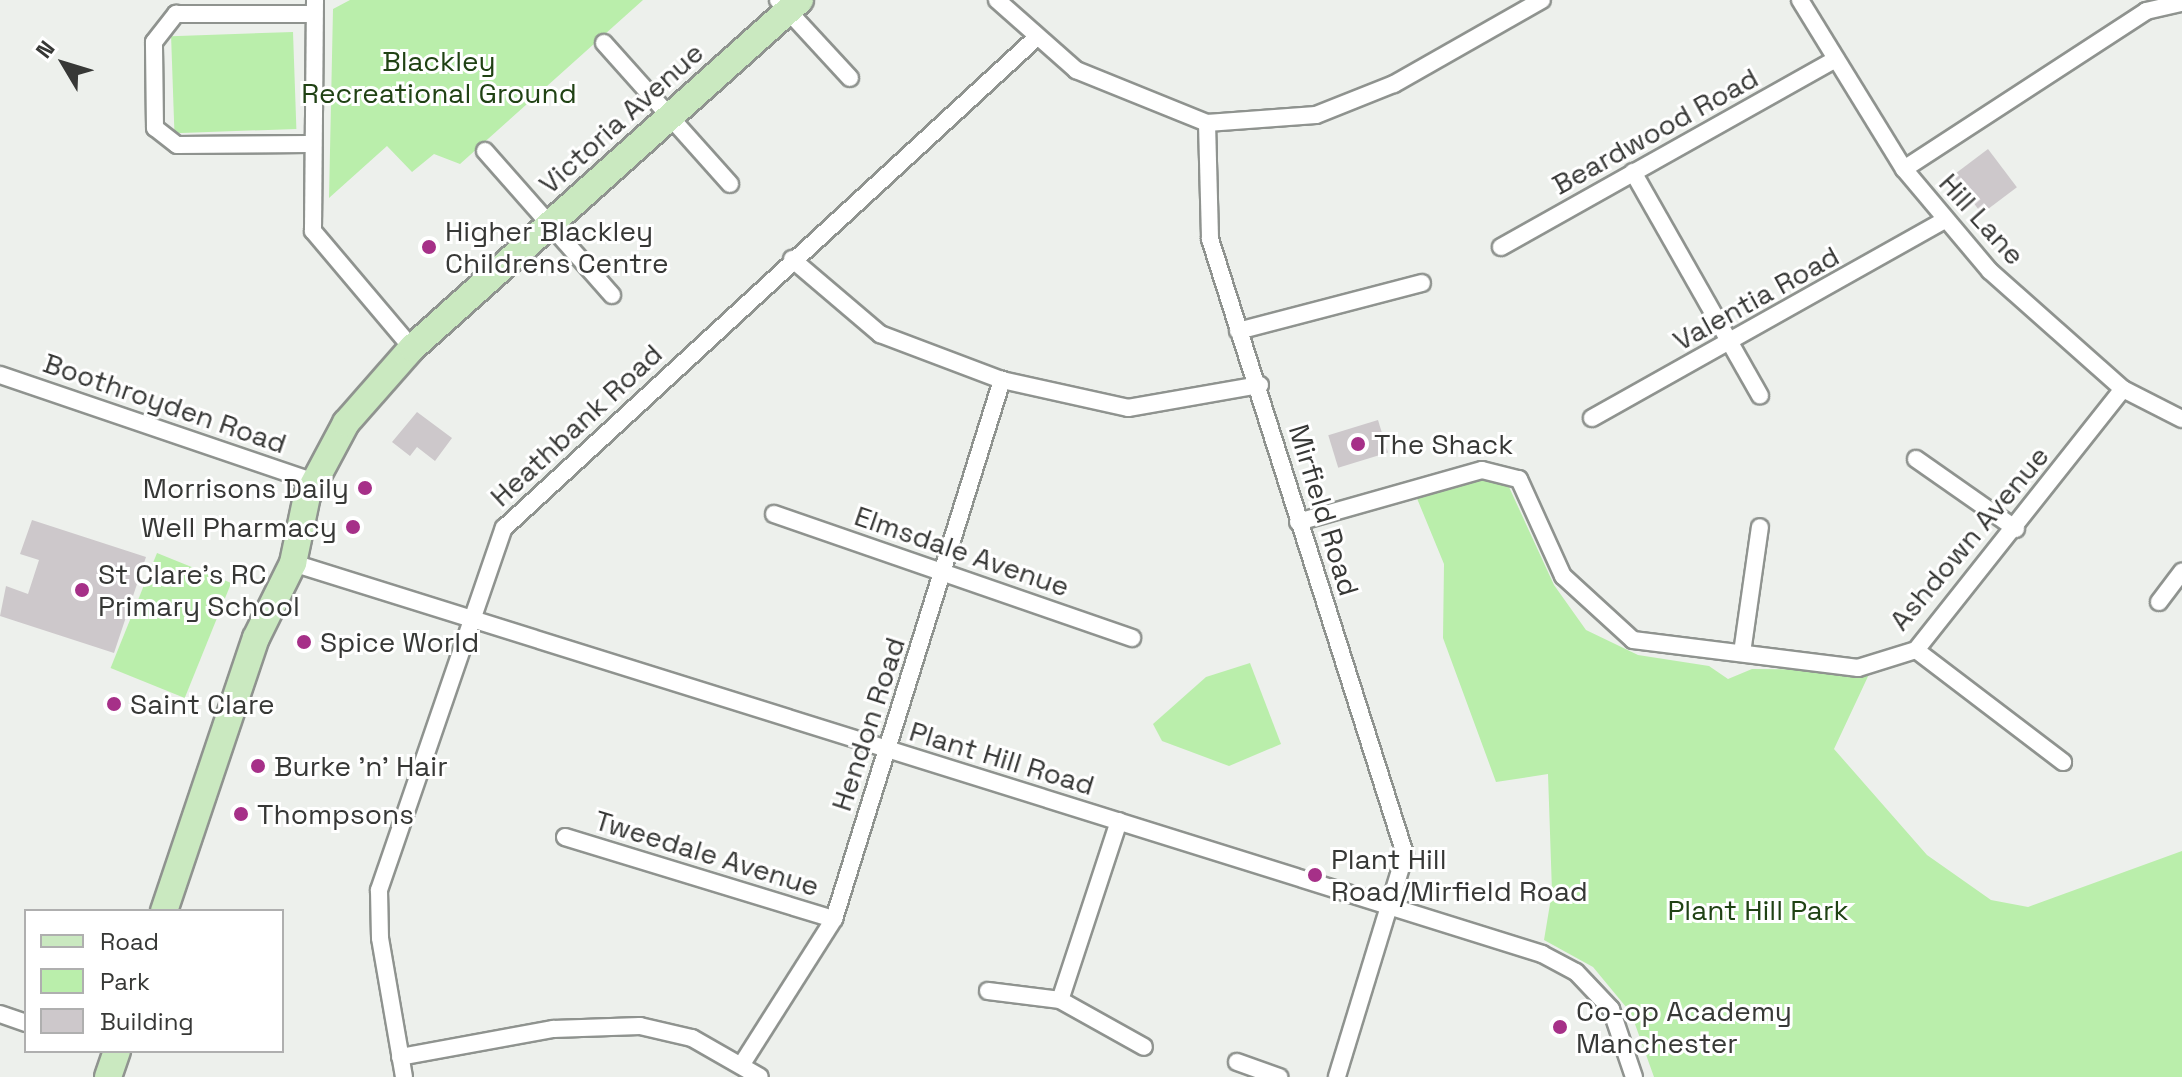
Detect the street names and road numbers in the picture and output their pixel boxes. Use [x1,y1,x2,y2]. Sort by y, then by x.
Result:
street label: Victoria Avenue [532,35,710,201]
street label: Beardwood Road [1546,61,1764,201]
street label: Hill Lane [1932,166,2032,272]
street label: Valentia Road [1667,239,1845,357]
street label: Heathbank Road [483,337,669,513]
street label: Boothroyden Road [39,346,291,460]
street label: Mirfield Road [1282,420,1366,600]
street label: Ashdown Avenue [1882,439,2056,637]
street label: Elmsdale Avenue [850,498,1074,604]
street label: Hendon Road [824,633,912,815]
street label: Plant Hill Road [906,714,1098,802]
street label: Tweedale Avenue [591,803,823,903]

